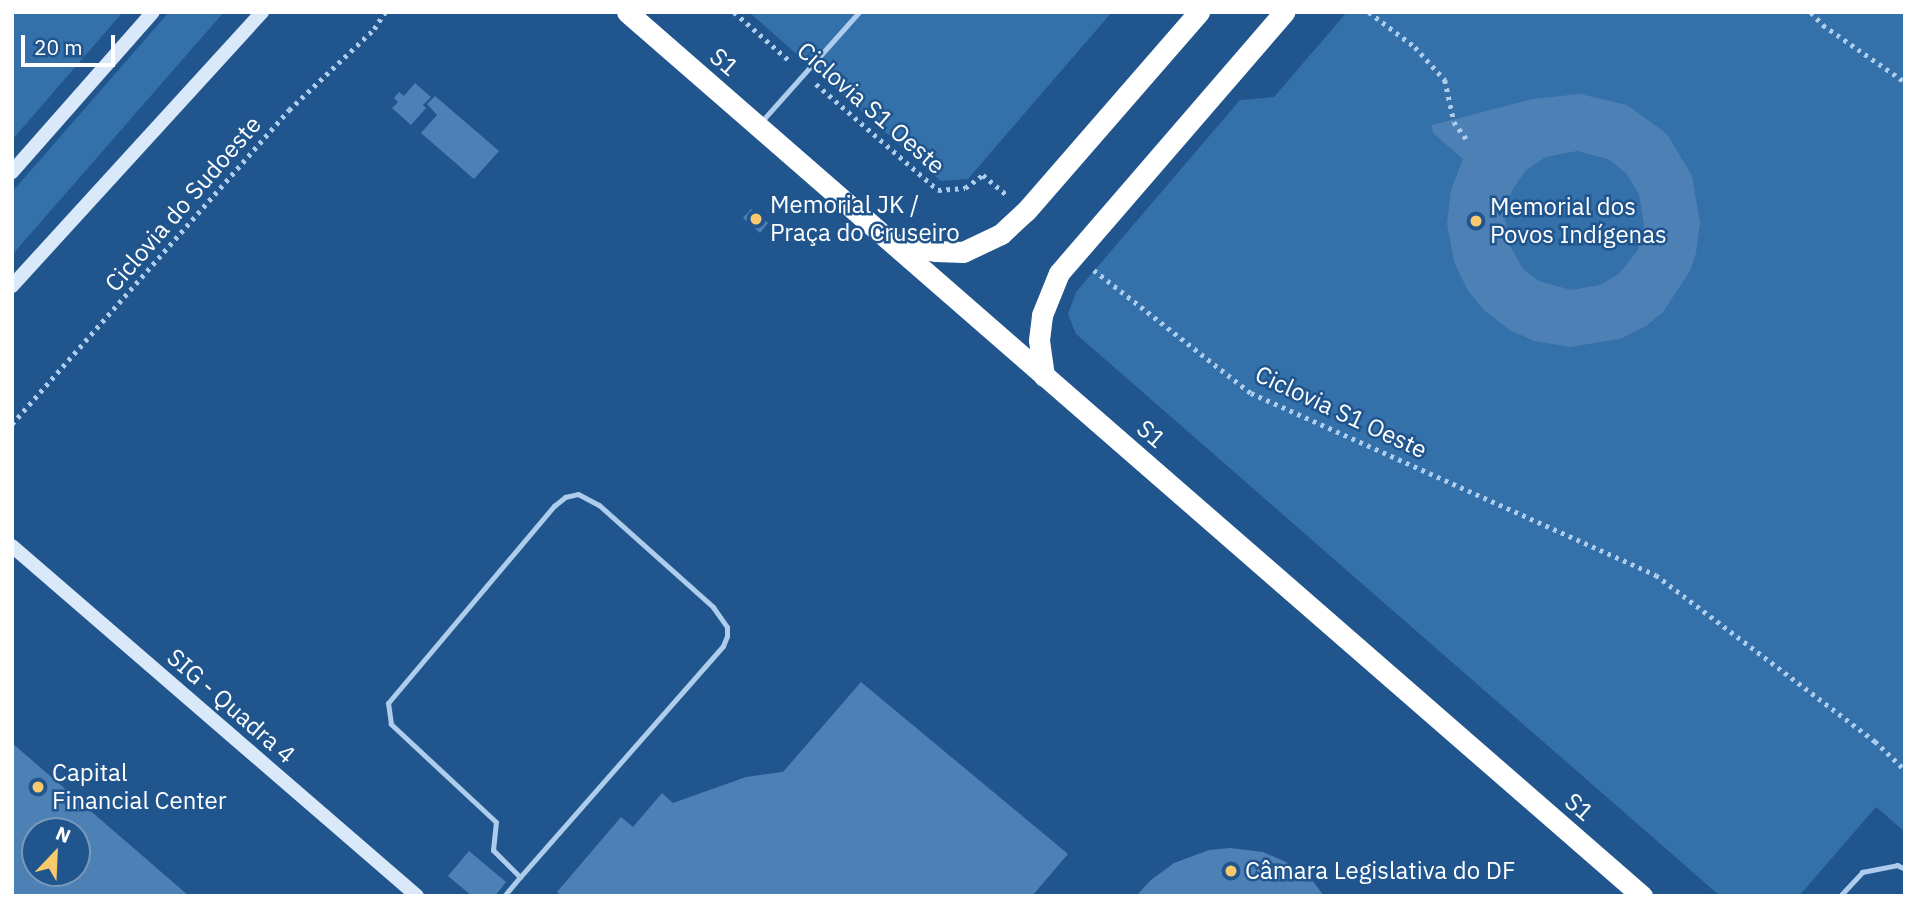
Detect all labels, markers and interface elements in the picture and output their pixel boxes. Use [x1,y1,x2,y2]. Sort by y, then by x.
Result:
scale bar [24,21,119,65]
text: 20 m [34,33,83,61]
street label: Ciclovia S1 Oeste [791,36,951,180]
street label: S1 [704,42,744,82]
street label: Ciclovia do Sudoeste [99,110,267,298]
place label: Memorial JK / Praça do Cruseiro [770,191,960,247]
place label: Memorial dos Povos Indígenas [1490,193,1667,249]
marker: Memorial JK / Praça do Cruseiro [748,211,764,227]
marker: Memorial dos Povos Indígenas [1468,213,1484,229]
street label: Ciclovia S1 Oeste [1251,360,1431,464]
street label: S1 [1131,414,1171,454]
street label: SIG - Quadra 4 [161,643,301,769]
place label: Capital Financial Center [52,759,227,815]
marker: Capital Financial Center [30,779,46,795]
street label: S1 [1559,787,1599,827]
north arrow [21,817,91,887]
text: N [52,821,74,848]
place label: Câmara Legislativa do DF [1245,857,1515,885]
marker: Câmara Legislativa do DF [1223,863,1239,879]

